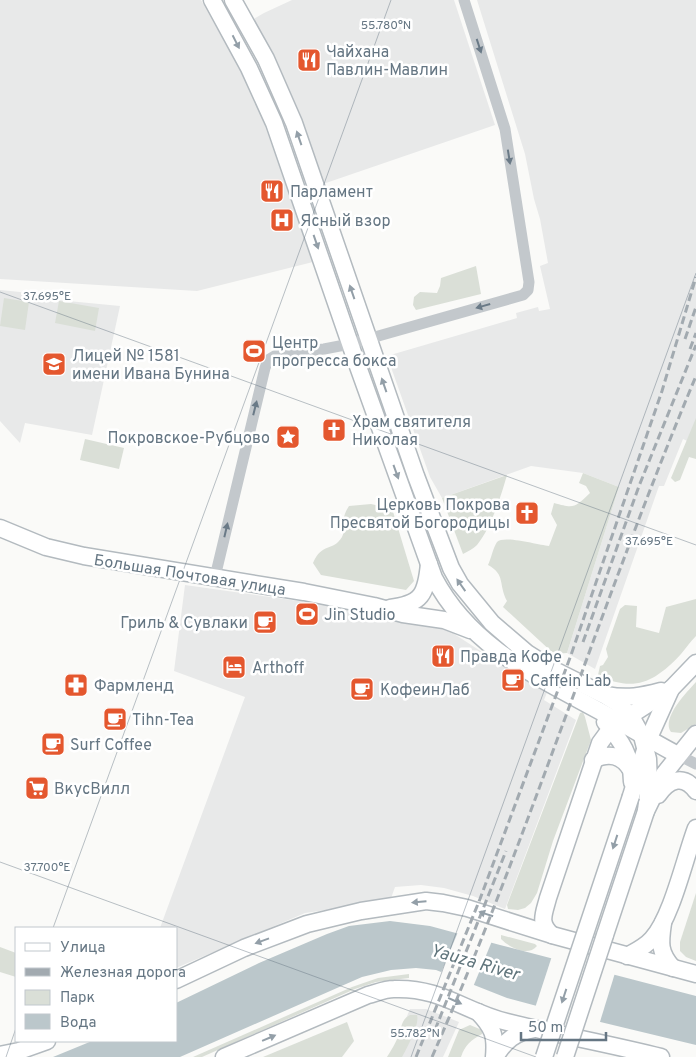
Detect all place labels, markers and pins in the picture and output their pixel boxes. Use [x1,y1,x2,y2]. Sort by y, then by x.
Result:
place label: Чайхана Павлин-Мавлин [326,43,448,81]
restaurant icon: Чайхана Павлин-Мавлин [296,47,322,73]
restaurant icon: Парламент [259,178,285,204]
place label: Парламент [290,183,373,203]
hospital icon: Ясный взор [269,207,295,233]
place label: Ясный взор [300,212,390,232]
place label: Центр прогресса бокса [272,334,396,372]
sports icon: Центр прогресса бокса [241,338,267,364]
place label: Лицей № 1581 имени Ивана Бунина [72,347,230,385]
school or university icon: Лицей № 1581 имени Ивана Бунина [41,351,67,377]
place label: Храм святителя Николая [352,413,471,451]
church icon: Храм святителя Николая [321,417,347,443]
place icon: Покровское-Рубцово [275,424,301,450]
place label: Покровское-Рубцово [107,429,270,449]
place label: Церковь Покрова Пресвятой Богородицы [330,496,510,534]
church icon: Церковь Покрова Пресвятой Богородицы [514,500,540,526]
sports icon: Jin Studio [294,601,320,627]
place label: Jin Studio [324,606,396,626]
cafe icon: Гриль & Сувлаки [252,609,278,635]
place label: Гриль & Сувлаки [120,614,248,634]
restaurant icon: Правда Кофе [430,643,456,669]
place label: Правда Кофе [460,648,562,668]
hotel icon: Arthoff [221,654,247,680]
place label: Arthoff [252,659,304,679]
cafe icon: Caffein Lab [500,667,526,693]
pharmacy icon: Фармленд [63,672,89,698]
place label: Caffein Lab [530,672,611,692]
cafe icon: КофеинЛаб [349,676,375,702]
place label: Фармленд [94,677,174,697]
place label: КофеинЛаб [380,681,470,701]
cafe icon: Tihn-Tea [102,706,128,732]
place label: Tihn-Tea [132,711,194,731]
cafe icon: Surf Coffee [40,731,66,757]
place label: Surf Coffee [70,736,152,756]
supermarket icon: ВкусВилл [24,775,50,801]
place label: ВкусВилл [54,780,130,800]

